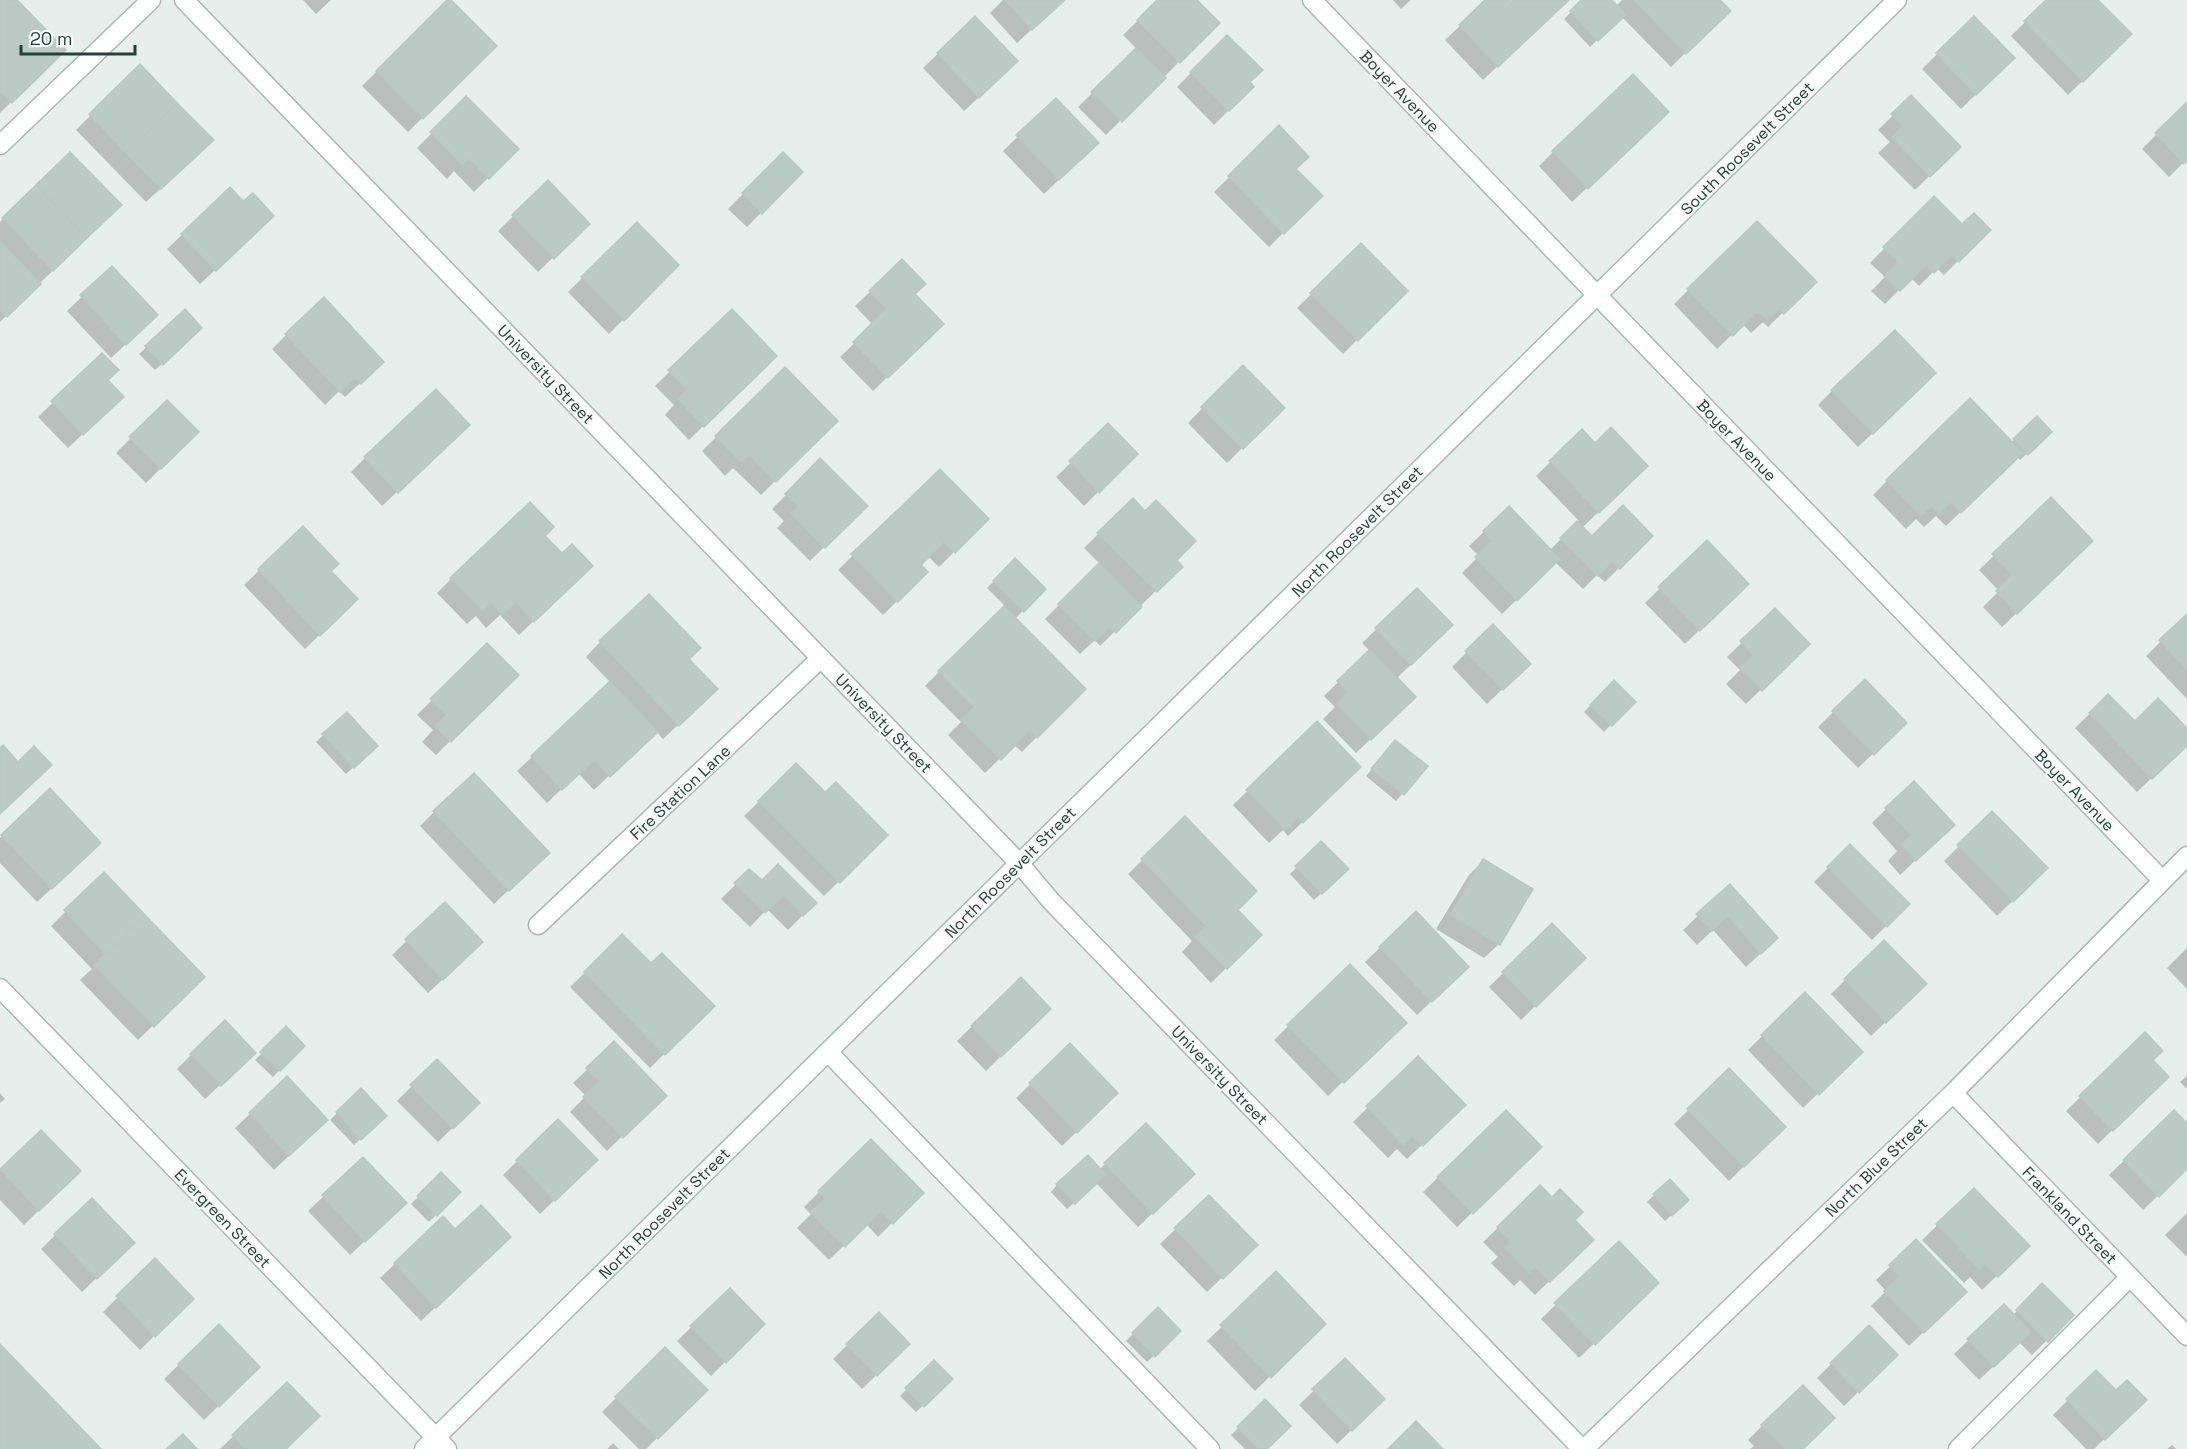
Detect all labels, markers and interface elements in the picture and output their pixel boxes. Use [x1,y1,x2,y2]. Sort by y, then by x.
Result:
scale bar [21,18,135,56]
text: 20 m [30,27,73,50]
street label: Boyer Avenue [1355,46,1444,137]
street label: South Roosevelt Street [1676,77,1819,220]
street label: University Street [493,320,599,429]
street label: Boyer Avenue [1692,395,1781,486]
street label: North Roosevelt Street [1287,461,1427,601]
street label: University Street [831,669,937,778]
street label: Fire Station Lane [626,740,735,844]
street label: Boyer Avenue [2030,745,2119,836]
street label: North Roosevelt Street [940,802,1080,942]
street label: University Street [1167,1021,1273,1130]
street label: North Blue Street [1821,1113,1932,1222]
street label: North Roosevelt Street [594,1143,734,1283]
street label: Frankland Street [2018,1162,2122,1269]
street label: Evergreen Street [170,1164,275,1273]

